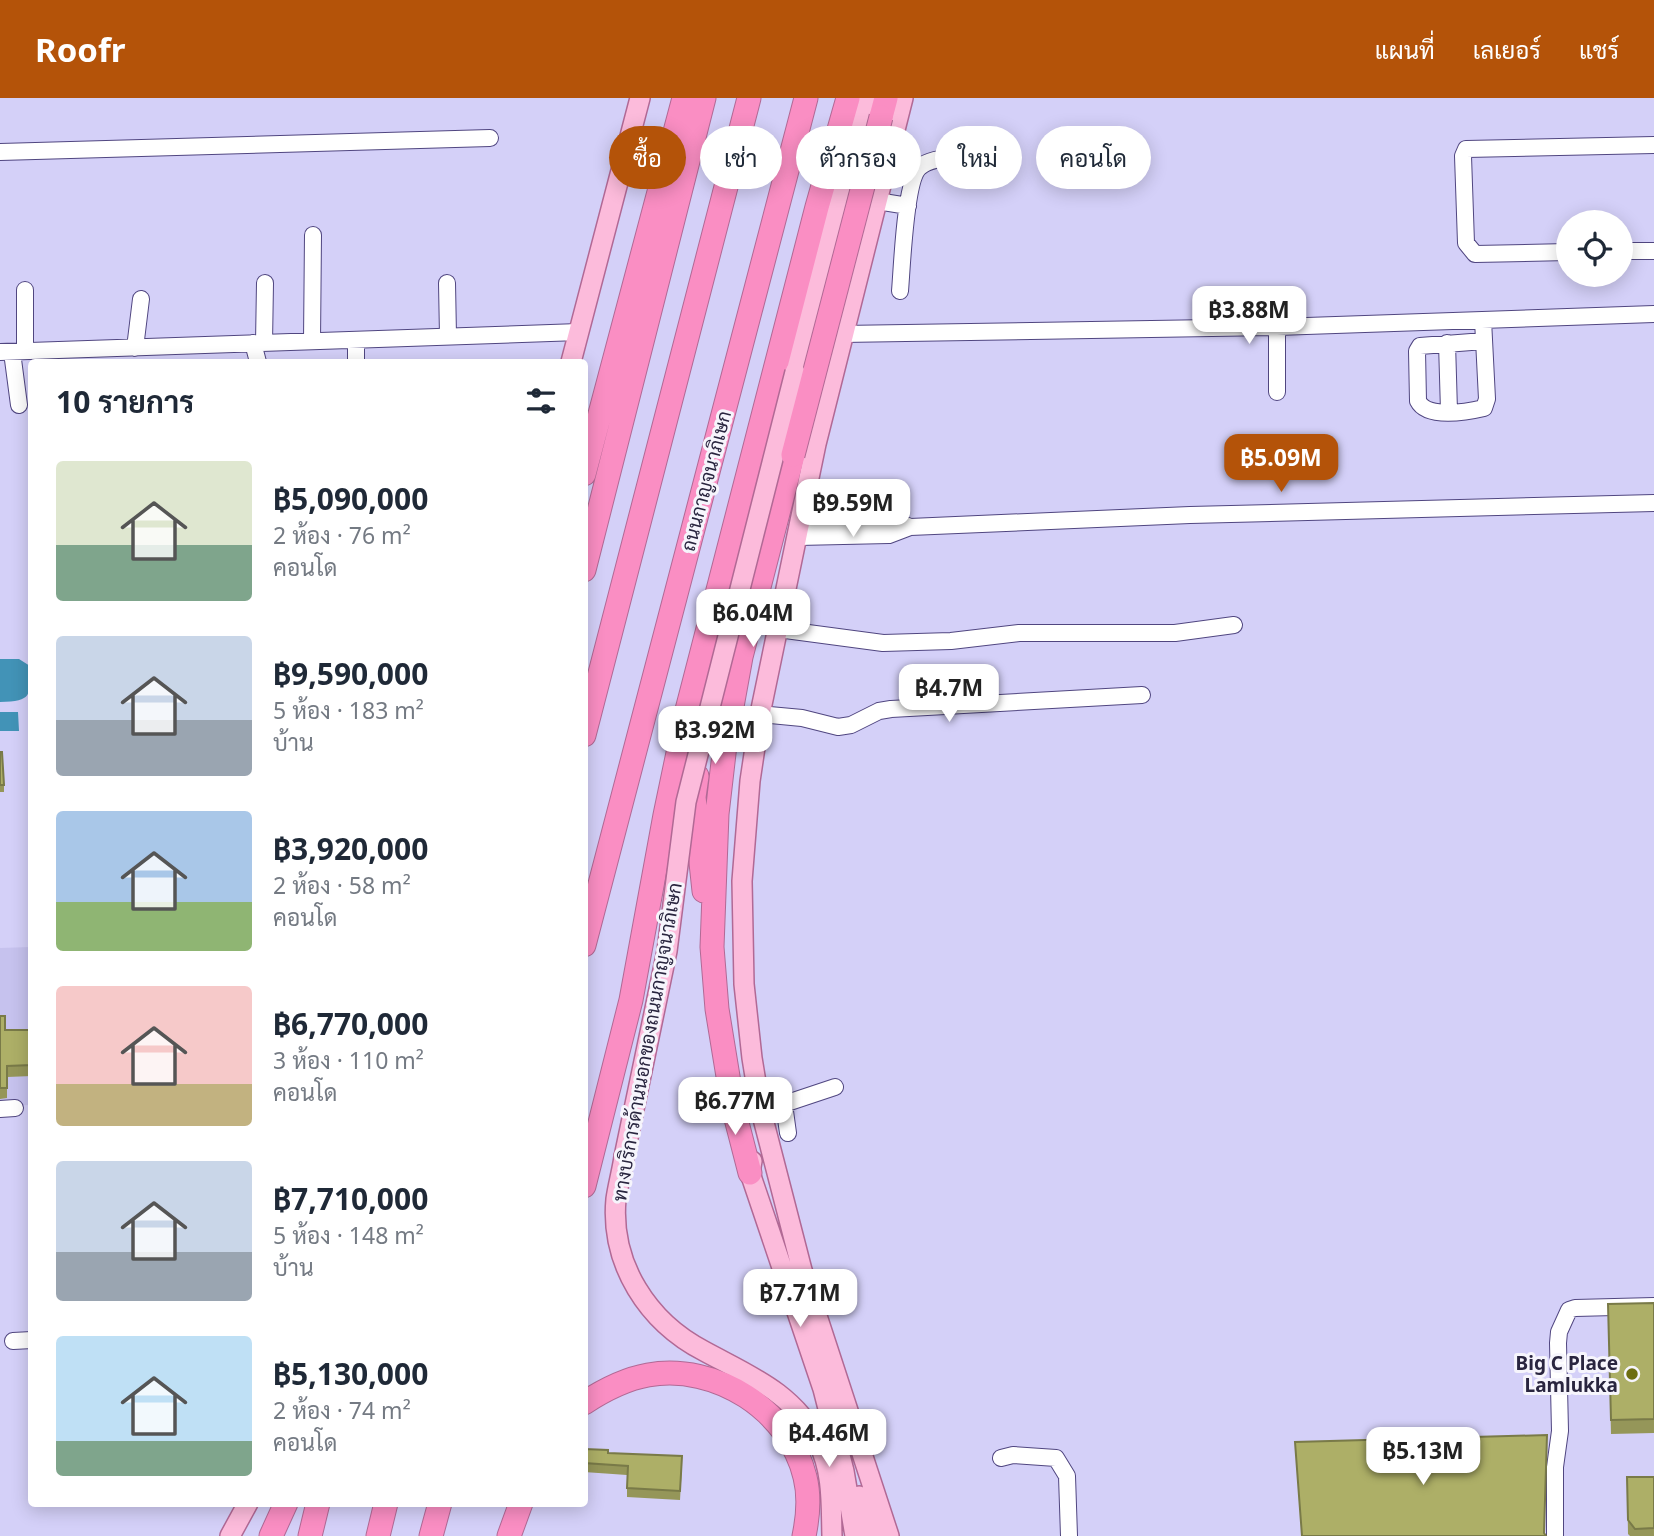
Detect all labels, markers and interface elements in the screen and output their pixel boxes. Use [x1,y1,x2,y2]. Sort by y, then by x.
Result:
text: Roofr [35,27,125,72]
text: แผนที่ [1375,33,1435,66]
text: เลเยอร์ [1473,33,1541,66]
text: แชร์ [1579,33,1619,66]
chip: ซื้อ [609,126,686,189]
chip: เช่า [700,126,782,189]
chip: ตัวกรอง [796,126,921,189]
chip: ใหม่ [935,126,1022,189]
chip: คอนโด [1036,126,1151,189]
map controls [1556,210,1633,287]
button: locate [1556,210,1633,287]
pin: ฿3.88M [1192,286,1306,346]
text: ฿3.88M [1208,293,1290,325]
text: 10 รายการ [56,381,194,422]
icon: filters [522,382,560,420]
street label: ถนนกาญจนาภิเษก [675,408,737,554]
pin: ฿5.09M [1224,434,1338,494]
text: ฿5.09M [1240,441,1322,473]
text: ฿5,090,000 [273,478,428,519]
pin: ฿9.59M [796,480,910,539]
text: ฿9.59M [812,486,894,518]
icon: home [112,489,196,573]
text: 2 ห้อง · 76 m² [273,519,411,551]
text: คอนโด [273,551,337,583]
pin: ฿6.04M [696,589,810,649]
text: ฿6.04M [712,596,794,628]
text: ฿9,590,000 [273,653,428,694]
icon: home [112,664,196,748]
pin: ฿4.7M [900,664,998,724]
text: ฿4.7M [915,671,983,703]
text: 5 ห้อง · 183 m² [273,694,424,726]
pin: ฿3.92M [658,706,772,766]
text: ฿3.92M [674,713,756,745]
text: บ้าน [273,726,314,758]
text: ฿3,920,000 [273,828,428,869]
icon: home [112,839,196,923]
text: 2 ห้อง · 58 m² [273,869,411,901]
street label: ทางบริการด้านนอกของถนนกาญจนาภิเษก [606,880,688,1204]
text: คอนโด [273,901,337,933]
text: ฿6,770,000 [273,1003,428,1044]
icon: home [112,1014,196,1098]
text: 3 ห้อง · 110 m² [273,1044,424,1076]
text: คอนโด [273,1076,337,1108]
pin: ฿6.77M [678,1077,792,1137]
text: ฿6.77M [694,1084,776,1116]
text: ฿7,710,000 [273,1178,428,1219]
icon: home [112,1189,196,1273]
text: 5 ห้อง · 148 m² [273,1219,424,1251]
text: บ้าน [273,1251,314,1283]
pin: ฿7.71M [743,1270,857,1329]
text: ฿7.71M [759,1276,841,1308]
place label: Big C Place Lamlukka [1516,1350,1618,1398]
text: ฿5,130,000 [273,1353,428,1394]
icon: home [112,1364,196,1448]
marker: Big C Place Lamlukka [1624,1366,1640,1382]
text: 2 ห้อง · 74 m² [273,1394,411,1426]
pin: ฿4.46M [772,1410,886,1469]
text: ฿4.46M [788,1416,870,1448]
text: คอนโด [273,1426,337,1458]
pin: ฿5.13M [1366,1428,1480,1487]
text: ฿5.13M [1382,1434,1464,1466]

